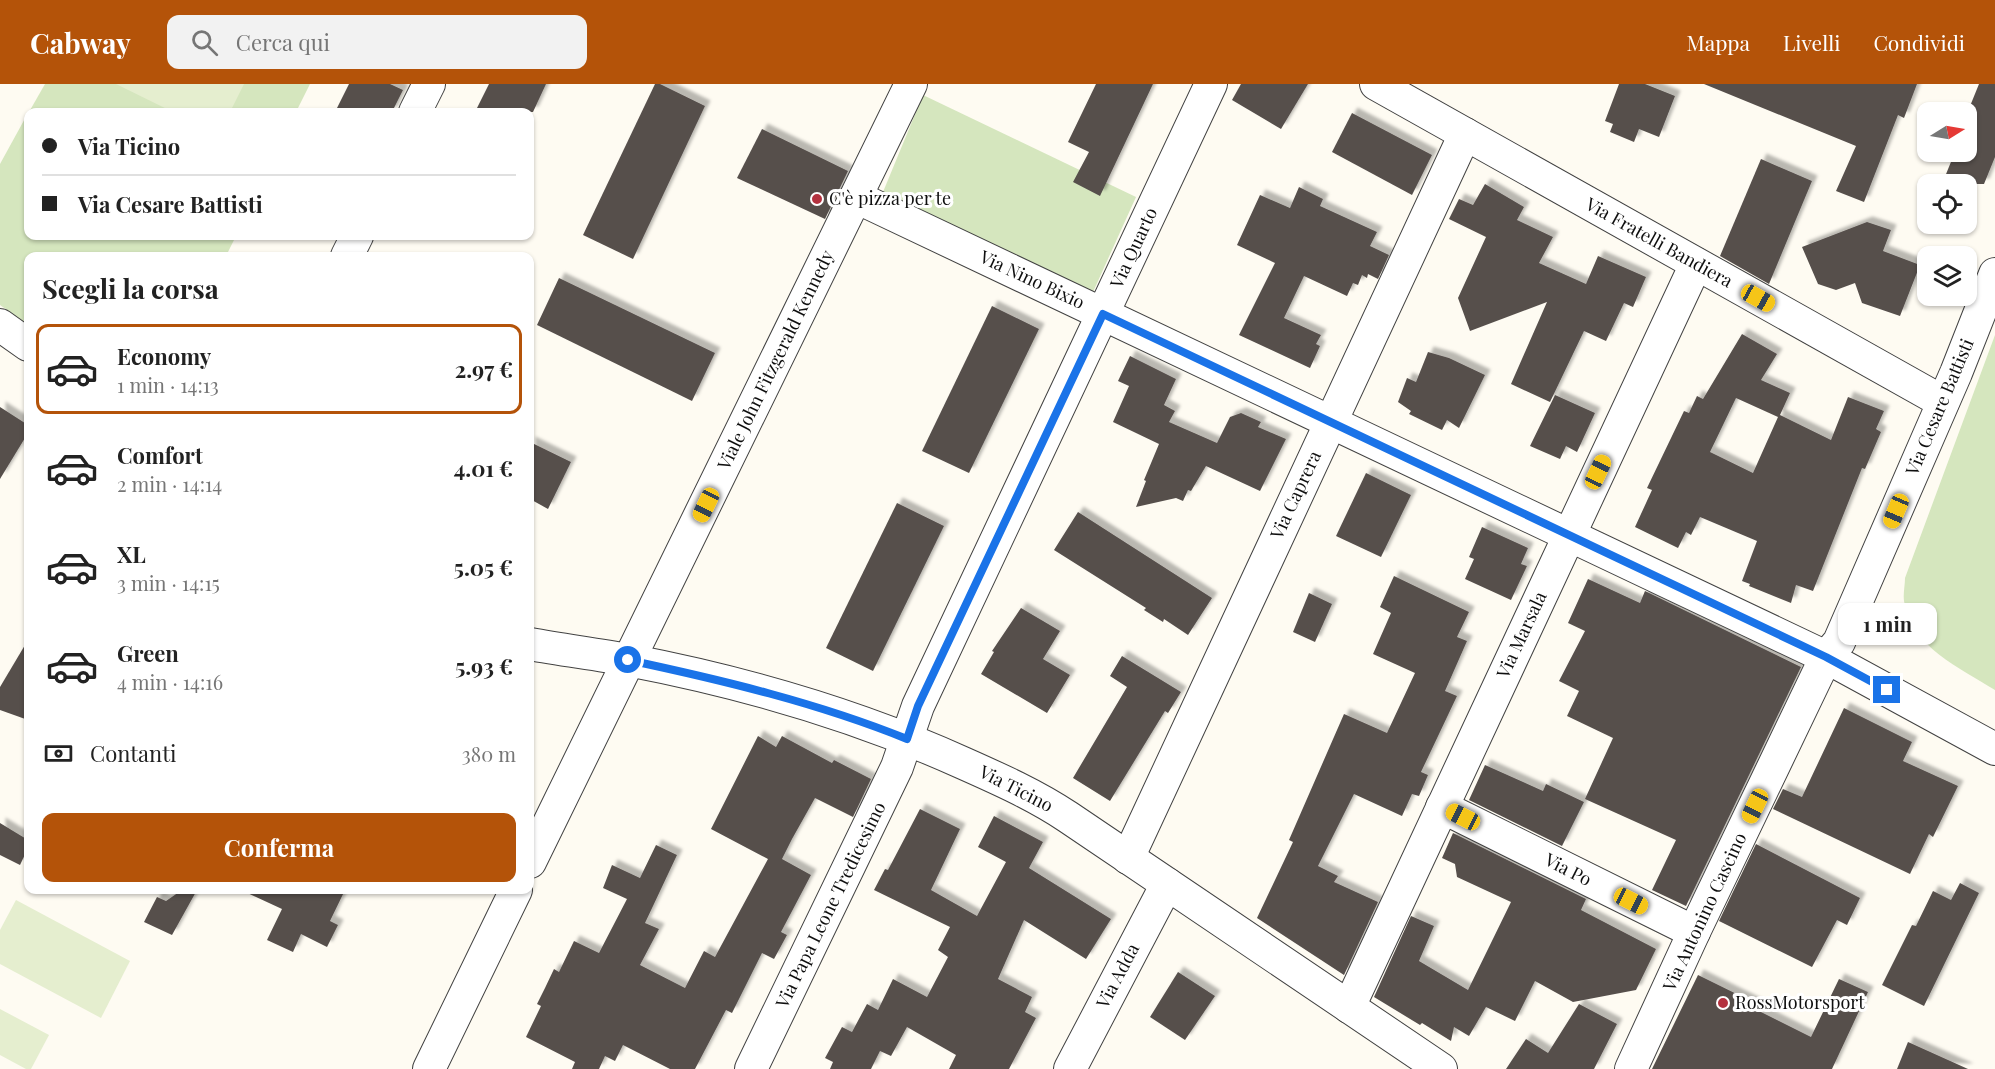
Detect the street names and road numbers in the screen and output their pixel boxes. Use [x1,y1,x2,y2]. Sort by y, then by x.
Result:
street label: Via Fratelli Bandiera [1581,191,1737,293]
street label: Via Quarto [1104,203,1162,293]
street label: Via Nino Bixio [975,244,1089,314]
street label: Viale John Fitzgerald Kennedy [711,246,839,474]
street label: Via Cesare Battisti [1899,335,1979,480]
street label: Via Caprera [1264,446,1326,544]
street label: Via Marsala [1490,587,1552,683]
street label: Via Ticino [974,759,1058,817]
street label: Via Papa Leone Tredicesimo [769,797,891,1013]
street label: Via Antonino Cascino [1656,828,1751,996]
street label: Via Po [1540,847,1596,891]
street label: Via Adda [1090,939,1144,1013]

